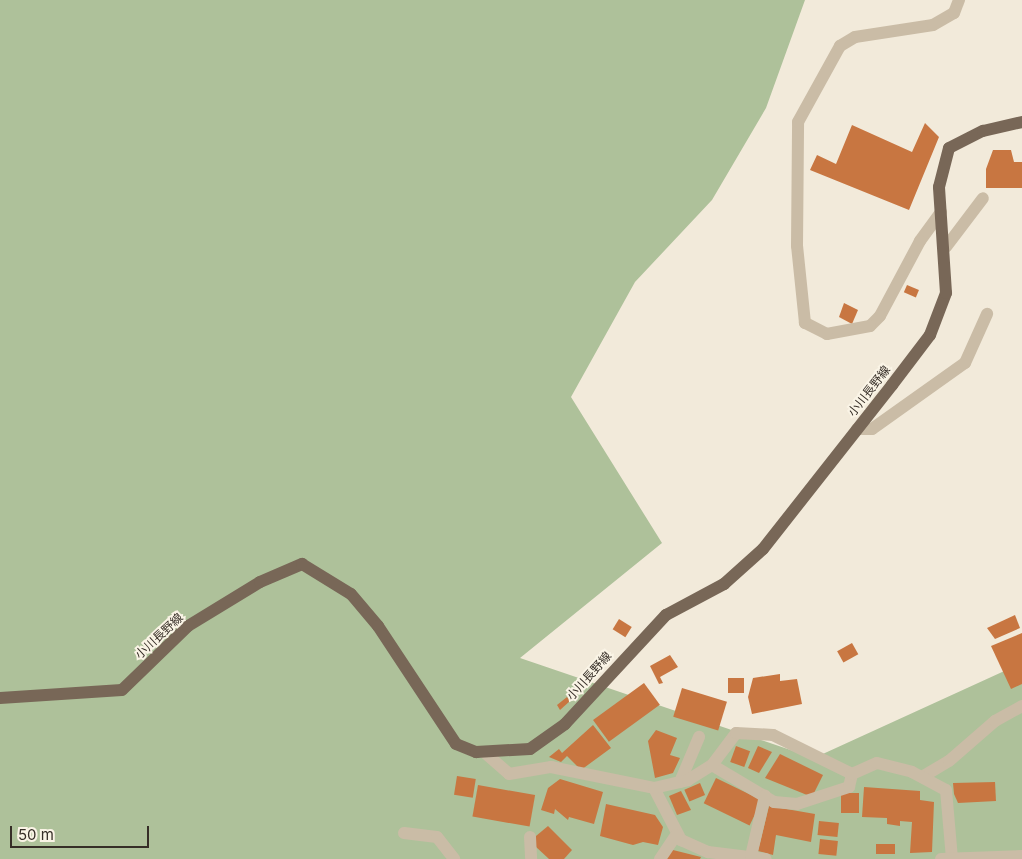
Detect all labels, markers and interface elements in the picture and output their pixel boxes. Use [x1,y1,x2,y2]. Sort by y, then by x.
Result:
street label: 小川長野線 [845,363,893,419]
street label: 小川長野線 [132,610,186,662]
street label: 小川長野線 [564,649,614,703]
scale bar [12,816,151,848]
text: 50 m [18,825,54,844]

